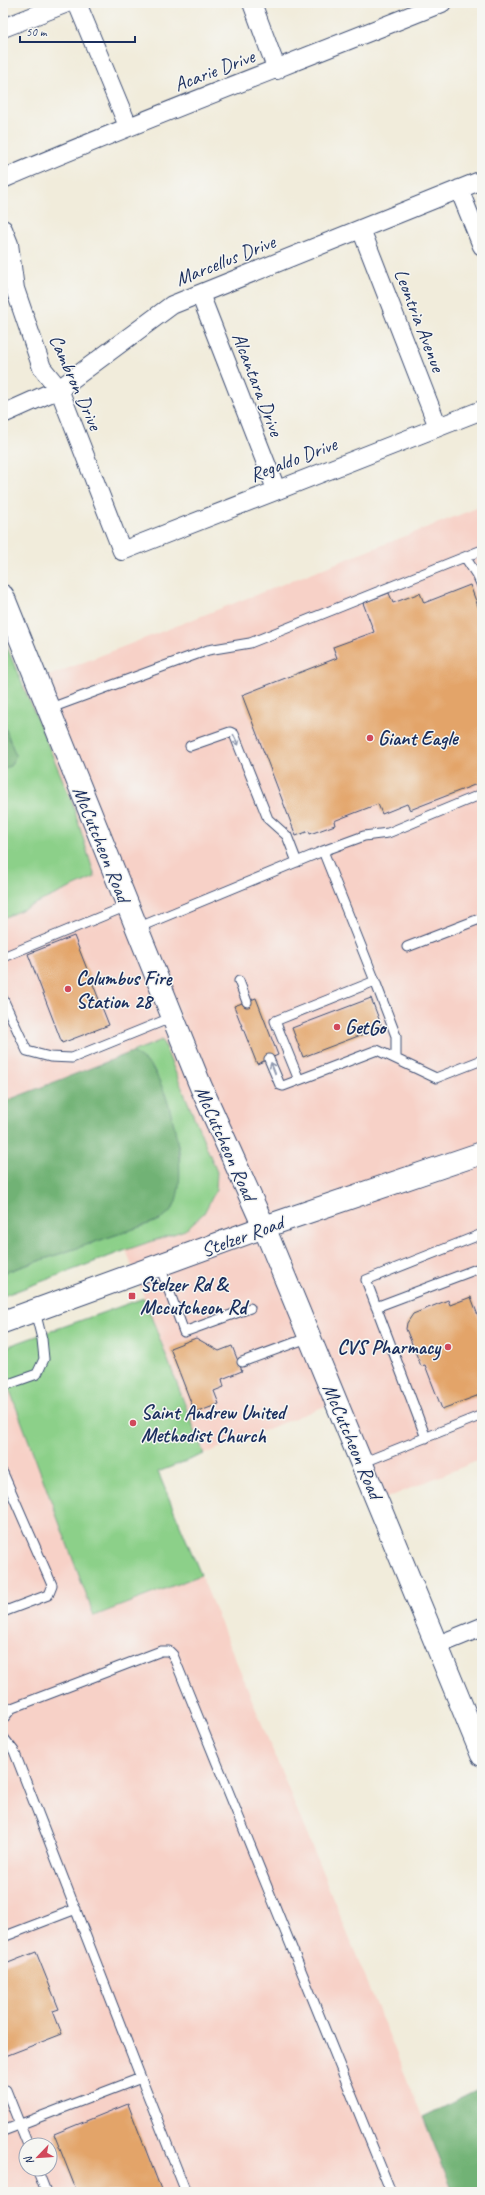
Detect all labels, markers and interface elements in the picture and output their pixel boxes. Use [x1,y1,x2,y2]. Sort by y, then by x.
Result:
scale bar [20,18,135,44]
text: 50 m [26,24,48,40]
street label: Acarie Drive [170,43,259,97]
street label: Marcellus Drive [172,229,280,292]
street label: Leontria Avenue [388,265,451,377]
street label: Alcantara Drive [226,329,289,441]
street label: Cambron Drive [43,331,108,435]
street label: Regaldo Drive [246,431,342,487]
place label: Giant Eagle [378,726,460,751]
one-way arrow [233,733,240,745]
marker: Giant Eagle [365,733,375,743]
street label: McCutcheon Road [67,783,137,909]
place label: Columbus Fire Station 28 [76,966,173,1014]
marker: Columbus Fire Station 28 [63,984,73,994]
place label: GetGo [345,1015,387,1040]
marker: GetGo [332,1022,342,1032]
one-way arrow [269,1063,277,1075]
street label: McCutcheon Road [189,1082,263,1207]
street label: Stelzer Road [198,1209,290,1263]
place label: Stelzer Rd & Mccutcheon Rd [140,1272,250,1320]
marker: Stelzer Rd & Mccutcheon Rd [127,1291,137,1301]
place label: CVS Pharmacy [337,1335,442,1361]
marker: CVS Pharmacy [443,1342,453,1352]
street label: McCutcheon Road [317,1380,389,1505]
place label: Saint Andrew United Methodist Church [141,1400,289,1448]
marker: Saint Andrew United Methodist Church [128,1418,138,1428]
north arrow [18,2137,58,2177]
text: N [20,2153,37,2167]

